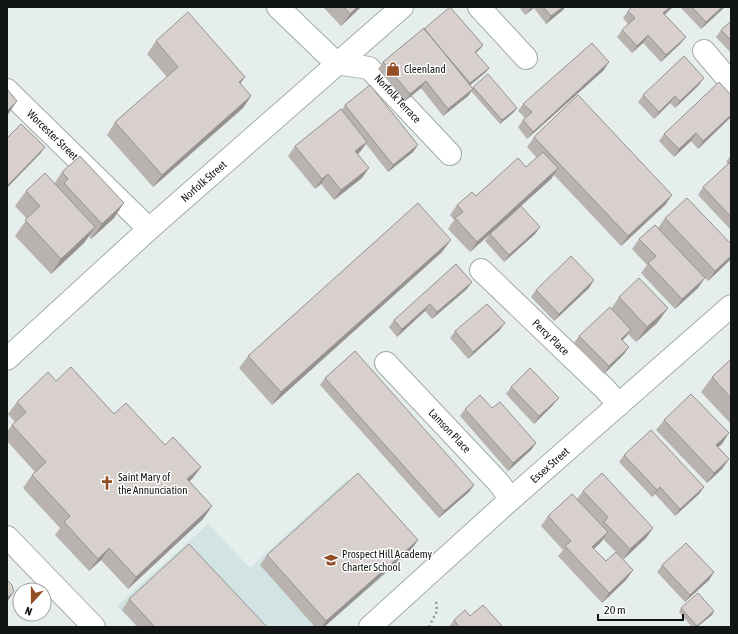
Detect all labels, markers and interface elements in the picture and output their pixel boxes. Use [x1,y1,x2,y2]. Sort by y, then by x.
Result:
shop icon: Cleenland [385,61,401,77]
place label: Cleenland [404,63,446,75]
street label: Norfolk Terrace [372,72,423,125]
street label: Worcester Street [25,107,81,162]
street label: Norfolk Street [178,158,229,204]
street label: Percy Place [530,317,572,357]
street label: Lamson Place [426,406,473,455]
street label: Essex Street [528,445,572,485]
place label: Saint Mary of the Annunciation [118,471,188,496]
church icon: Saint Mary of the Annunciation [99,475,115,491]
place label: Prospect Hill Academy Charter School [342,548,433,573]
school or university icon: Prospect Hill Academy Charter School [323,552,339,568]
north arrow [12,582,52,622]
scale bar [598,596,683,622]
text: 20 m [604,603,626,617]
text: N [23,605,34,618]

